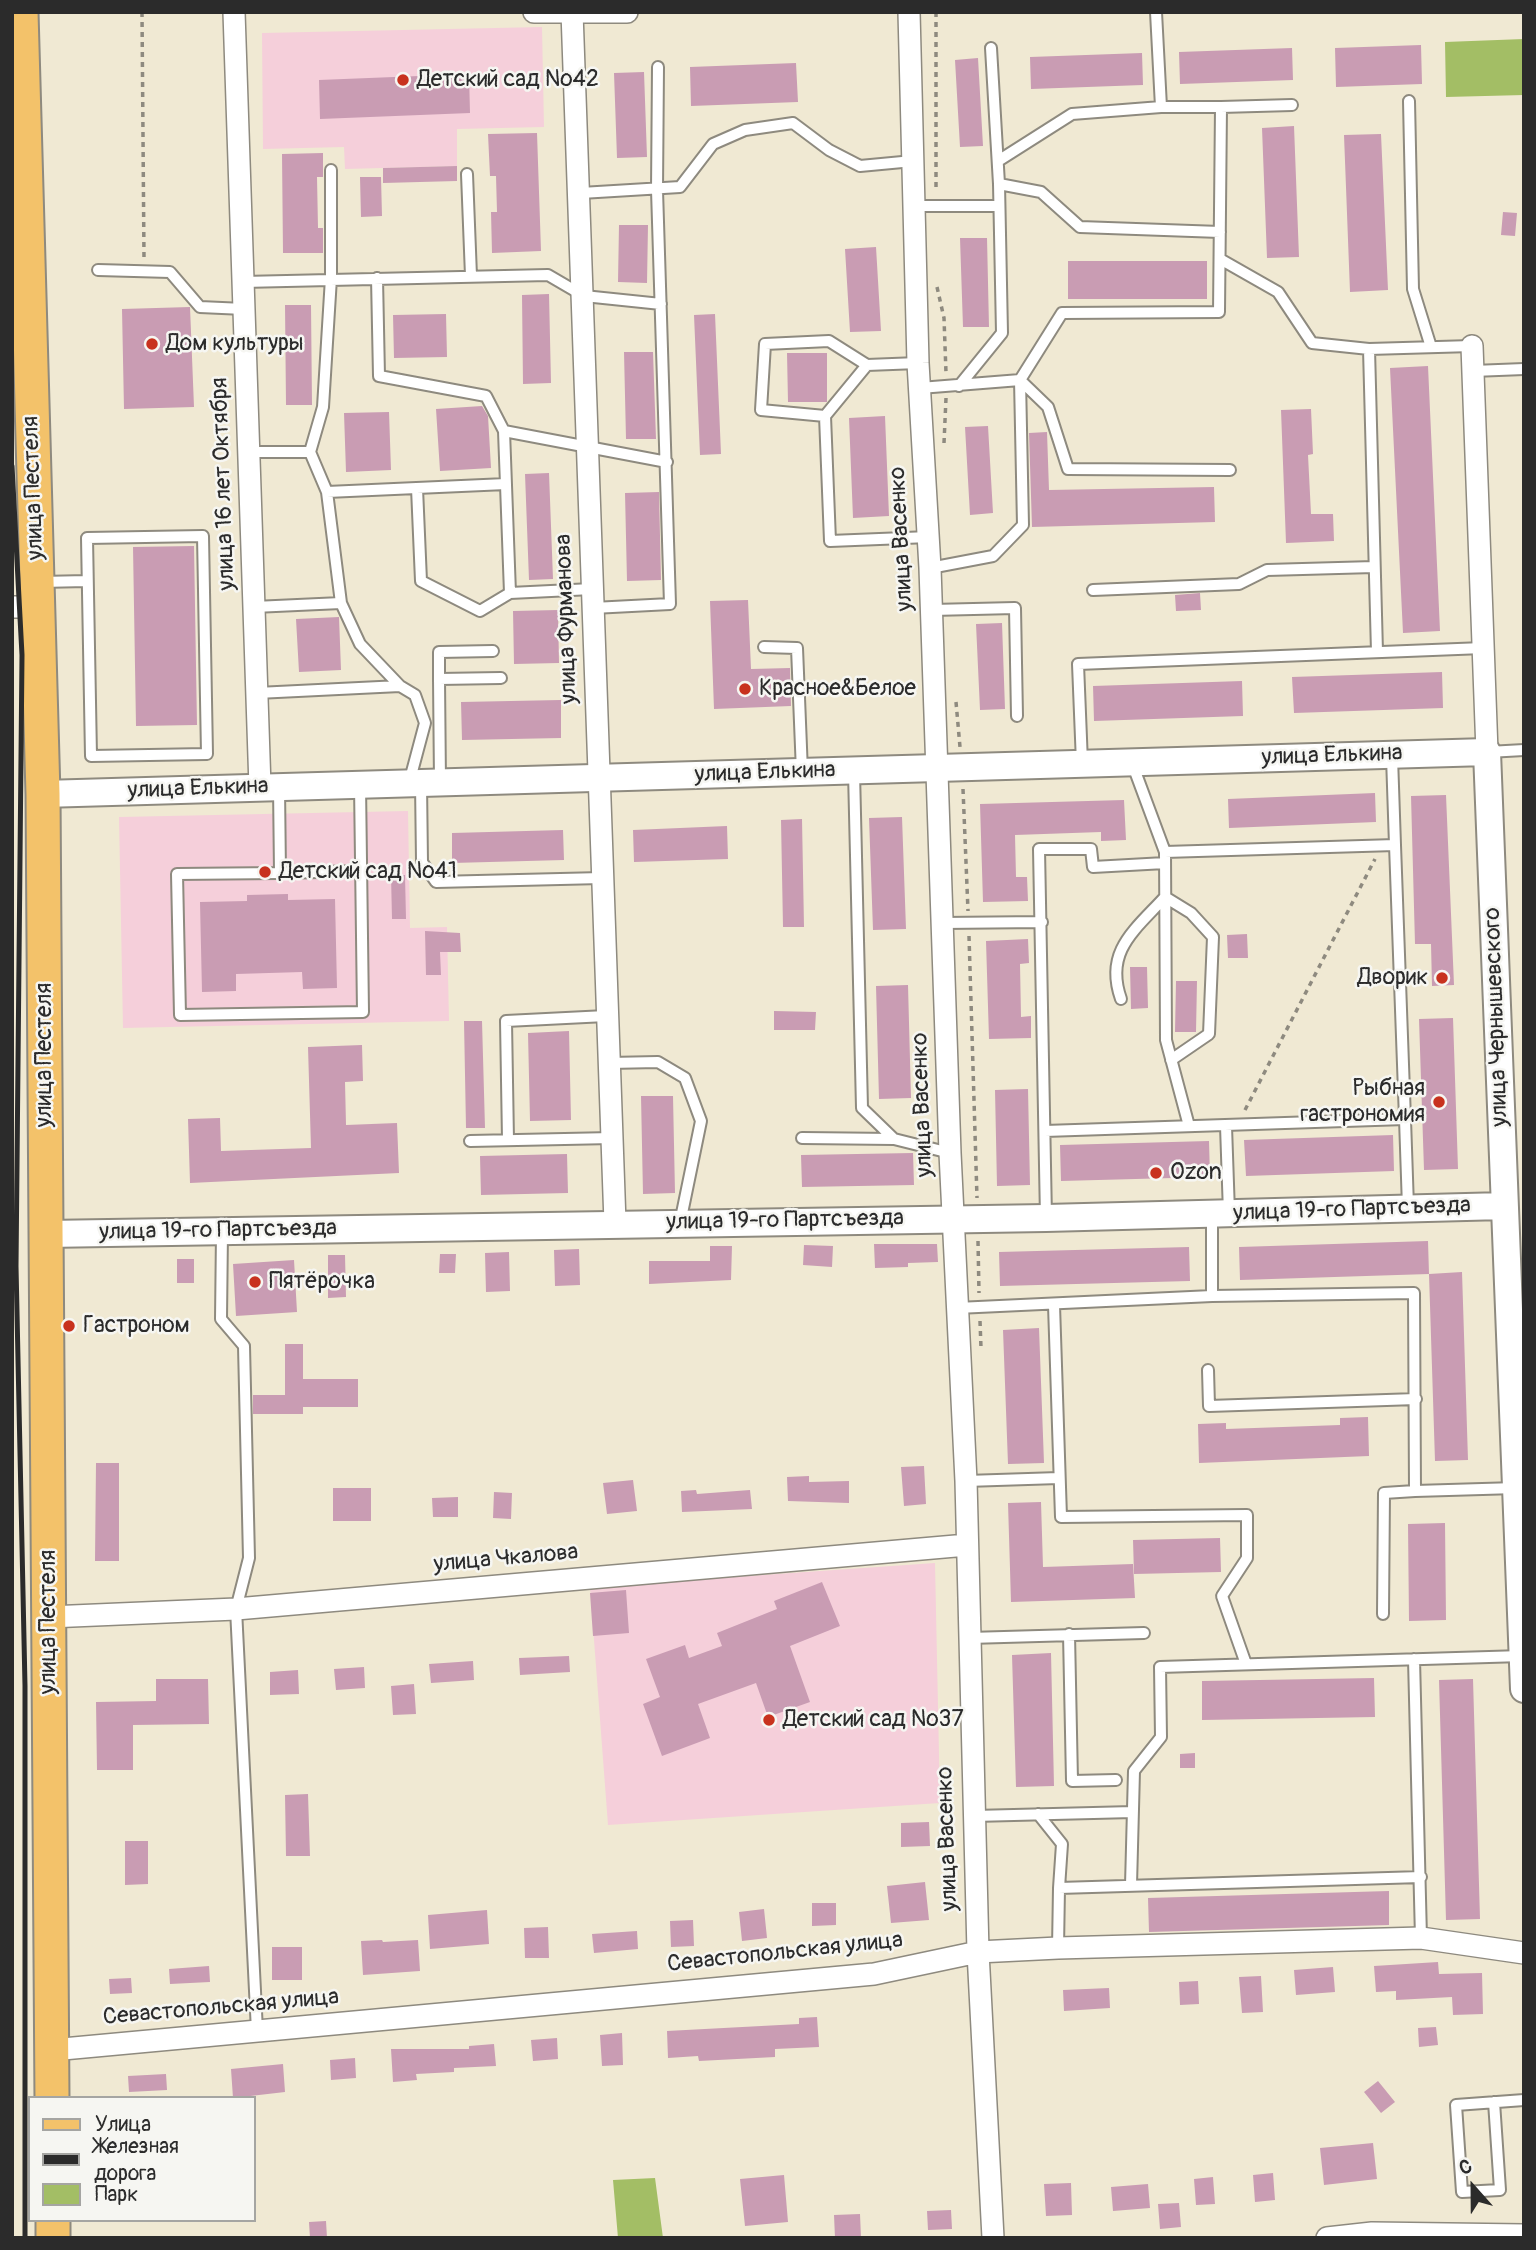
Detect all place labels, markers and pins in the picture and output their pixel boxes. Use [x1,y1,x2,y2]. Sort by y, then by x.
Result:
place label: Детский сад №42 [417,66,599,94]
marker: Детский сад №42 [395,72,411,88]
place label: Дом культуры [166,330,304,358]
marker: Дом культуры [144,336,160,352]
place label: Красное&Белое [759,675,916,703]
marker: Красное&Белое [737,681,753,697]
place label: Детский сад №41 [279,858,457,886]
marker: Детский сад №41 [257,864,273,880]
place label: Дворик [1358,964,1428,992]
marker: Дворик [1434,970,1450,986]
place label: Рыбная гастрономия [1300,1075,1425,1129]
marker: Рыбная гастрономия [1431,1094,1447,1110]
place label: Ozon [1170,1159,1222,1187]
marker: Ozon [1148,1165,1164,1181]
place label: Пятёрочка [269,1268,375,1296]
marker: Пятёрочка [247,1274,263,1290]
place label: Гастроном [83,1312,190,1340]
marker: Гастроном [61,1318,77,1334]
place label: Детский сад №37 [783,1706,964,1734]
marker: Детский сад №37 [761,1712,777,1728]

